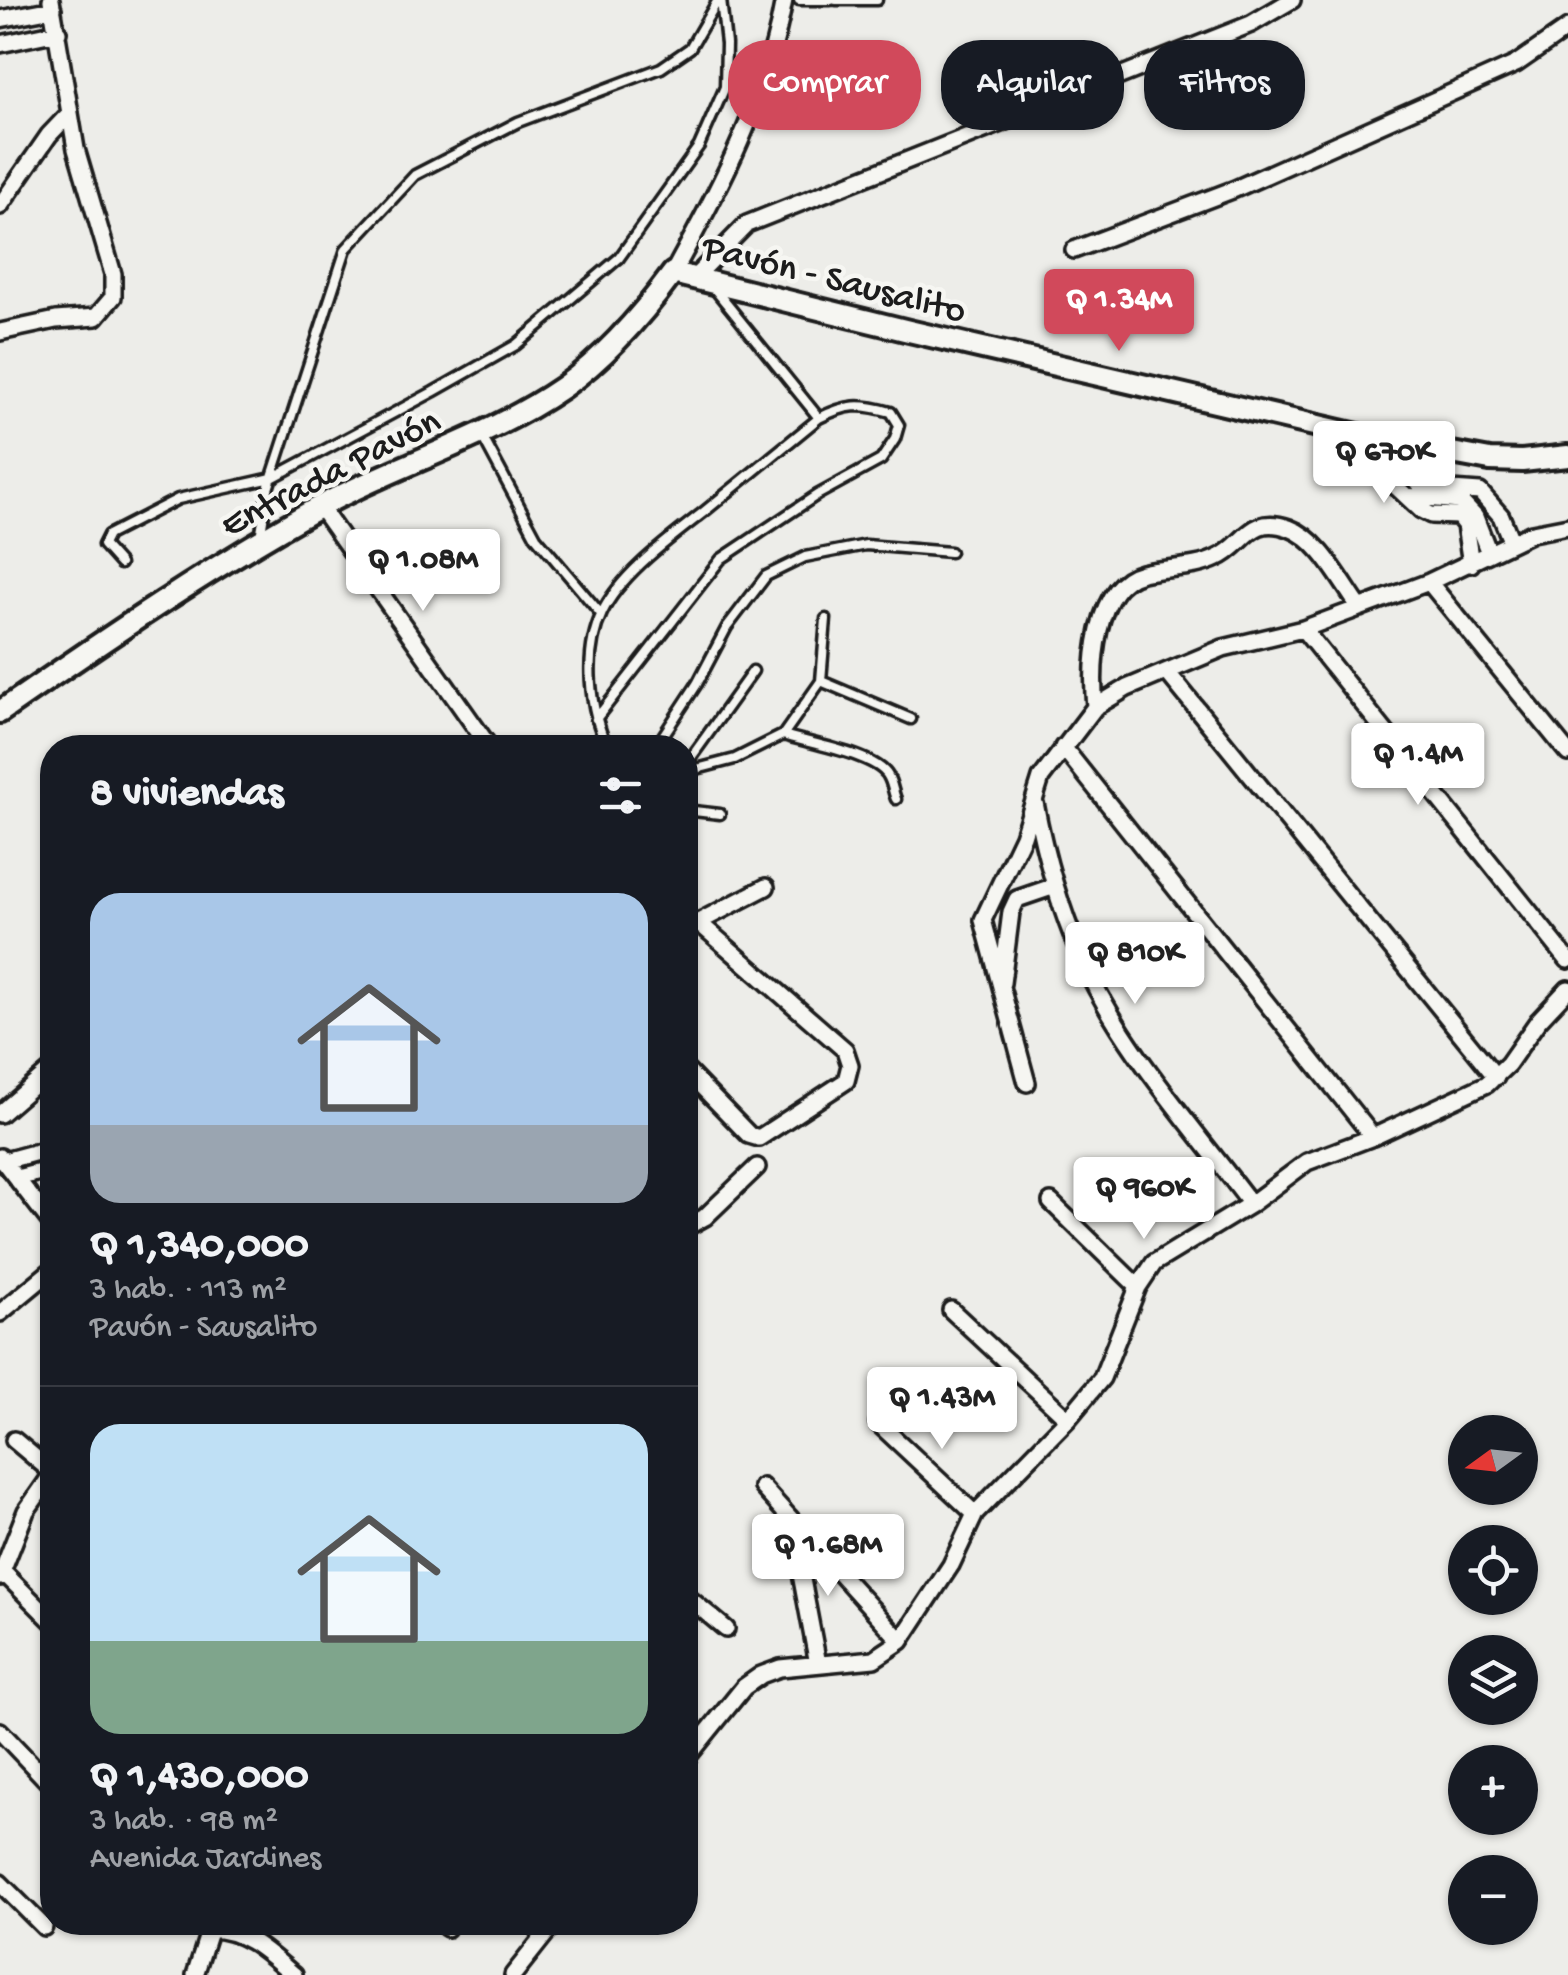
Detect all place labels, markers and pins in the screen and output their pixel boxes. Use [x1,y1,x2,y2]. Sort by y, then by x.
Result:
pin: Q 1.34M [1027,269,1211,354]
pin: Q 670K [1303,421,1465,506]
pin: Q 1.08M [331,529,515,614]
pin: Q 1.4M [1337,723,1499,808]
pin: Q 810K [1054,922,1216,1007]
pin: Q 960K [1063,1157,1225,1242]
pin: Q 1.43M [850,1367,1034,1452]
pin: Q 1.68M [736,1514,920,1599]

